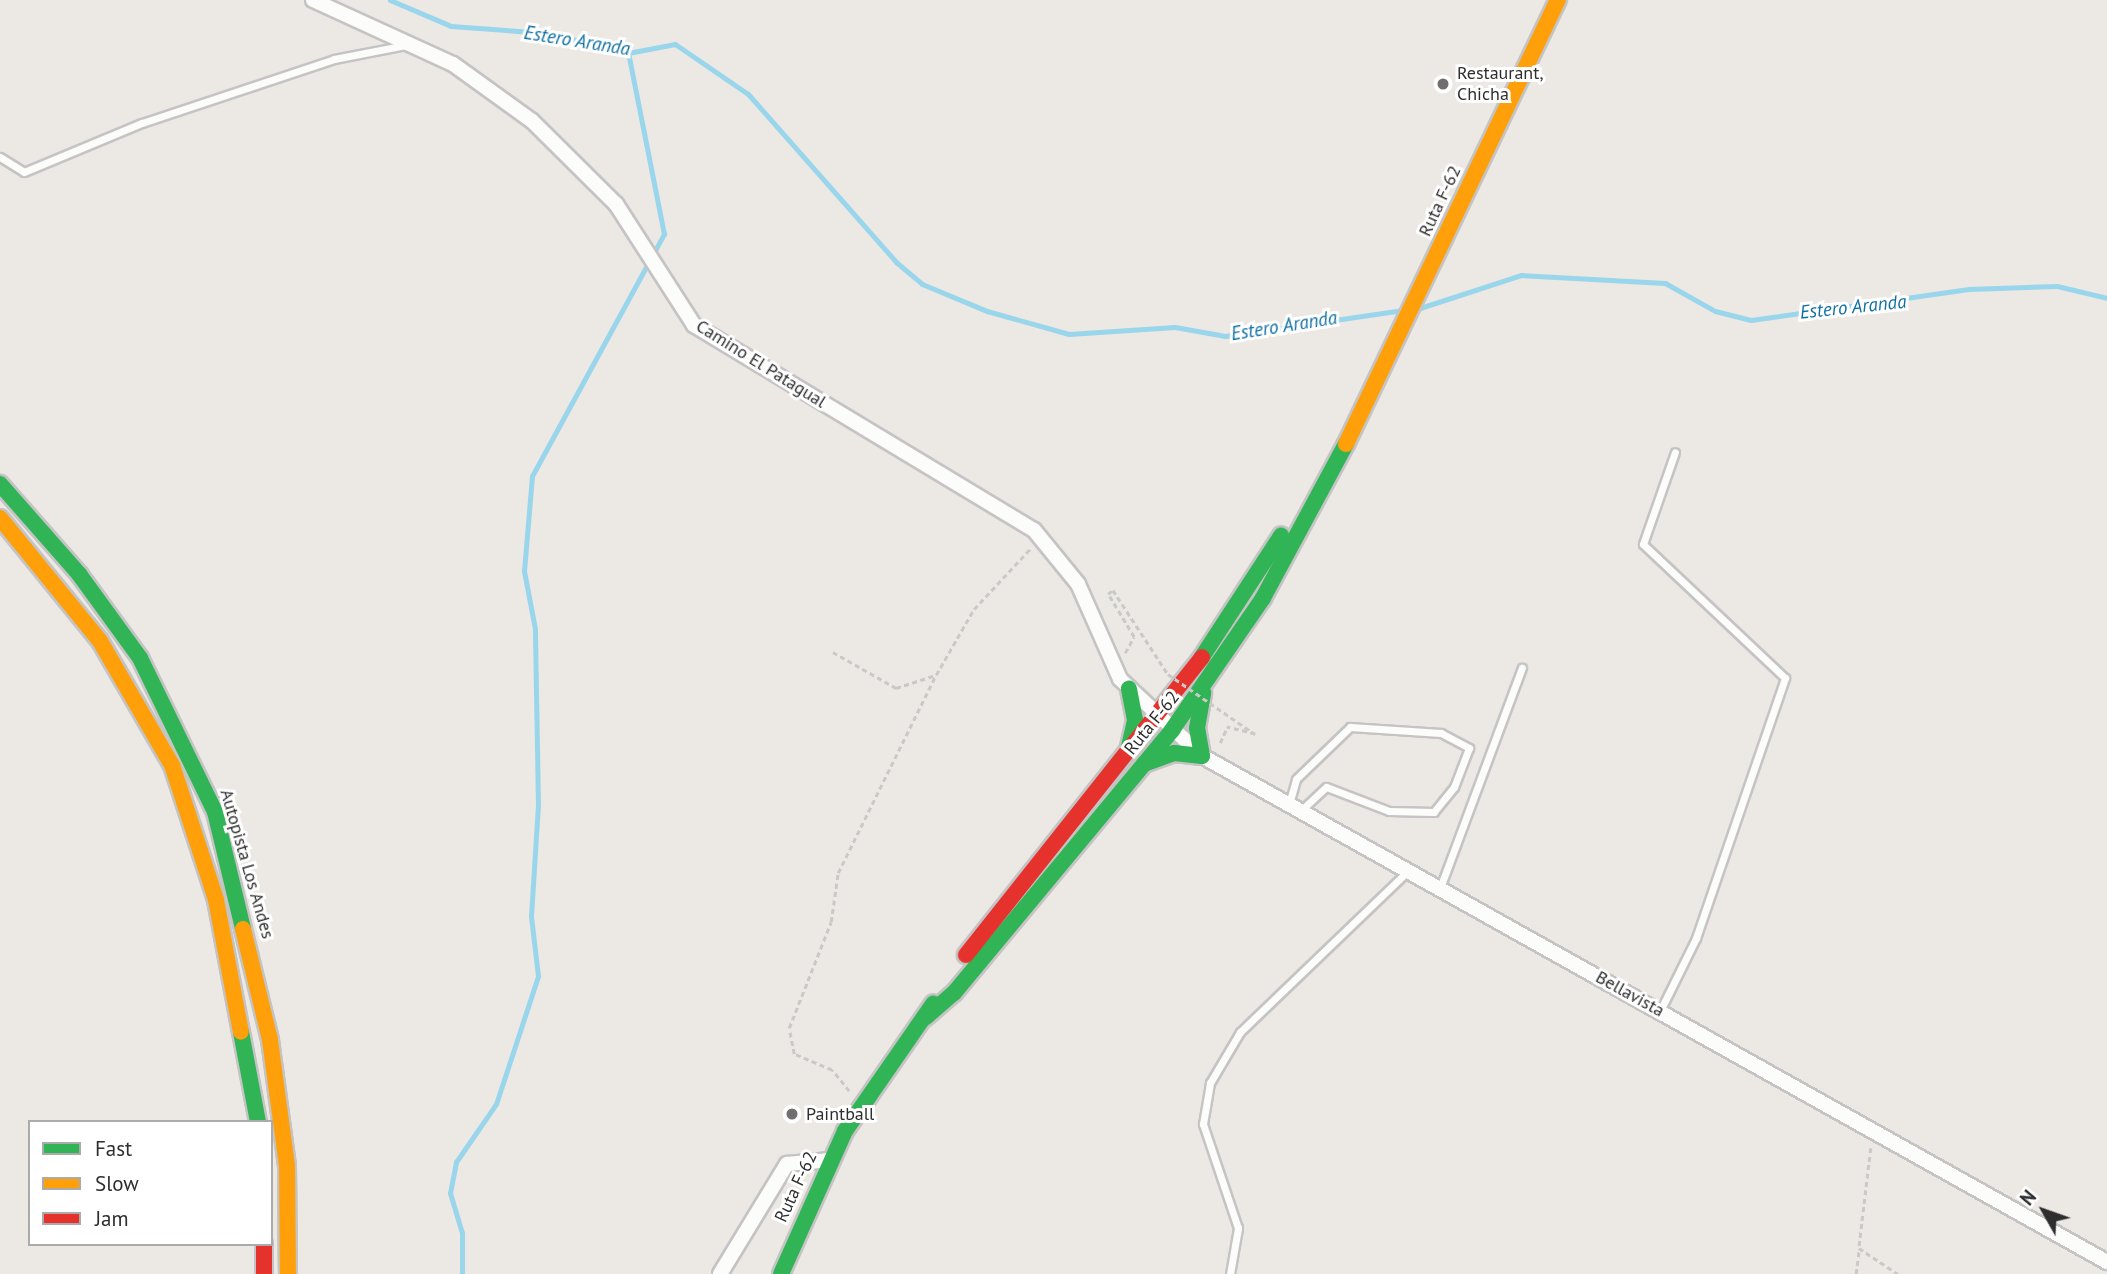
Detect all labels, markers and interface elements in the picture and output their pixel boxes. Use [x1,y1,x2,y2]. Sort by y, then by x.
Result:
water label: Estero Aranda [522,21,632,61]
place label: Restaurant, Chicha [1457,63,1544,106]
marker: Restaurant, Chicha [1435,76,1451,92]
street label: Ruta F-62 [1414,162,1466,240]
water label: Estero Aranda [1798,290,1908,324]
water label: Estero Aranda [1229,306,1339,346]
street label: Camino El Patagual [692,315,830,413]
street label: Ruta F-62 [1120,687,1184,759]
street label: Autopista Los Andes [215,787,279,941]
street label: Bellavista [1592,966,1668,1022]
place label: Paintball [806,1103,874,1125]
marker: Paintball [784,1106,800,1122]
legend [28,1120,273,1246]
text: Fast [95,1135,132,1162]
street label: Ruta F-62 [770,1148,822,1226]
text: Slow [95,1170,139,1197]
north arrow [2009,1176,2079,1246]
text: N [2015,1185,2041,1210]
text: Jam [95,1205,129,1232]

